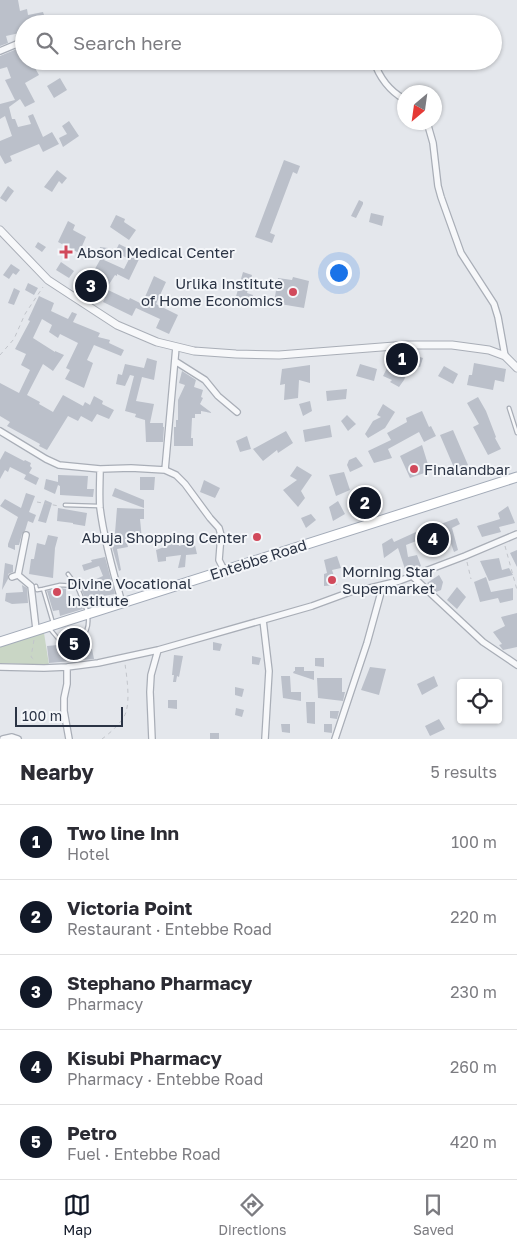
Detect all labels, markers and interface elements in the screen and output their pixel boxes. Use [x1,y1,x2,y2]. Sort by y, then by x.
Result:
search box [15,15,502,70]
icon: search [33,29,61,57]
text: Search here [73,31,182,54]
north arrow [397,85,442,130]
place label: Abson Medical Center [77,243,235,261]
marker: Abson Medical Center [59,245,73,259]
your location [326,260,352,286]
pin: 3 [75,267,107,305]
place label: Urlika Institute of Home Economics [141,274,283,309]
marker: Urlika Institute of Home Economics [287,286,299,298]
pin: 1 [386,340,418,378]
place label: Finalandbar [424,460,510,478]
marker: Finalandbar [408,463,420,475]
pin: 2 [349,484,381,522]
pin: 4 [417,520,449,558]
place label: Abuja Shopping Center [81,528,247,546]
marker: Abuja Shopping Center [251,531,263,543]
street label: Entebbe Road [207,535,309,583]
place label: Morning Star Supermarket [342,562,435,597]
place label: Divine Vocational Institute [67,574,192,609]
marker: Morning Star Supermarket [326,574,338,586]
marker: Divine Vocational Institute [51,586,63,598]
pin: 5 [58,625,90,663]
map controls [457,679,502,724]
button: locate [457,679,502,724]
scale bar [15,704,122,727]
text: 100 m [22,707,62,724]
text: Nearby [20,759,94,785]
text: 5 results [431,762,497,782]
text: Two line Inn [67,821,179,844]
text: 1 [32,832,40,852]
text: 100 m [451,832,497,852]
text: Hotel [67,844,110,864]
text: Victoria Point [67,896,192,919]
text: 2 [31,907,41,927]
text: 220 m [450,907,497,927]
text: Restaurant · Entebbe Road [67,919,272,939]
text: Stephano Pharmacy [67,971,253,994]
text: 3 [31,982,41,1002]
text: 230 m [450,982,497,1002]
text: Pharmacy [67,994,143,1014]
text: Kisubi Pharmacy [67,1046,222,1069]
text: 4 [31,1057,41,1077]
text: 260 m [450,1057,497,1077]
text: Pharmacy · Entebbe Road [67,1069,263,1089]
text: Petro [67,1121,117,1144]
text: 5 [31,1132,41,1152]
text: 420 m [450,1132,497,1152]
text: Fuel · Entebbe Road [67,1144,221,1164]
tab: Map [63,1191,92,1238]
tab: Directions [218,1191,287,1238]
tab: Saved [413,1191,454,1238]

